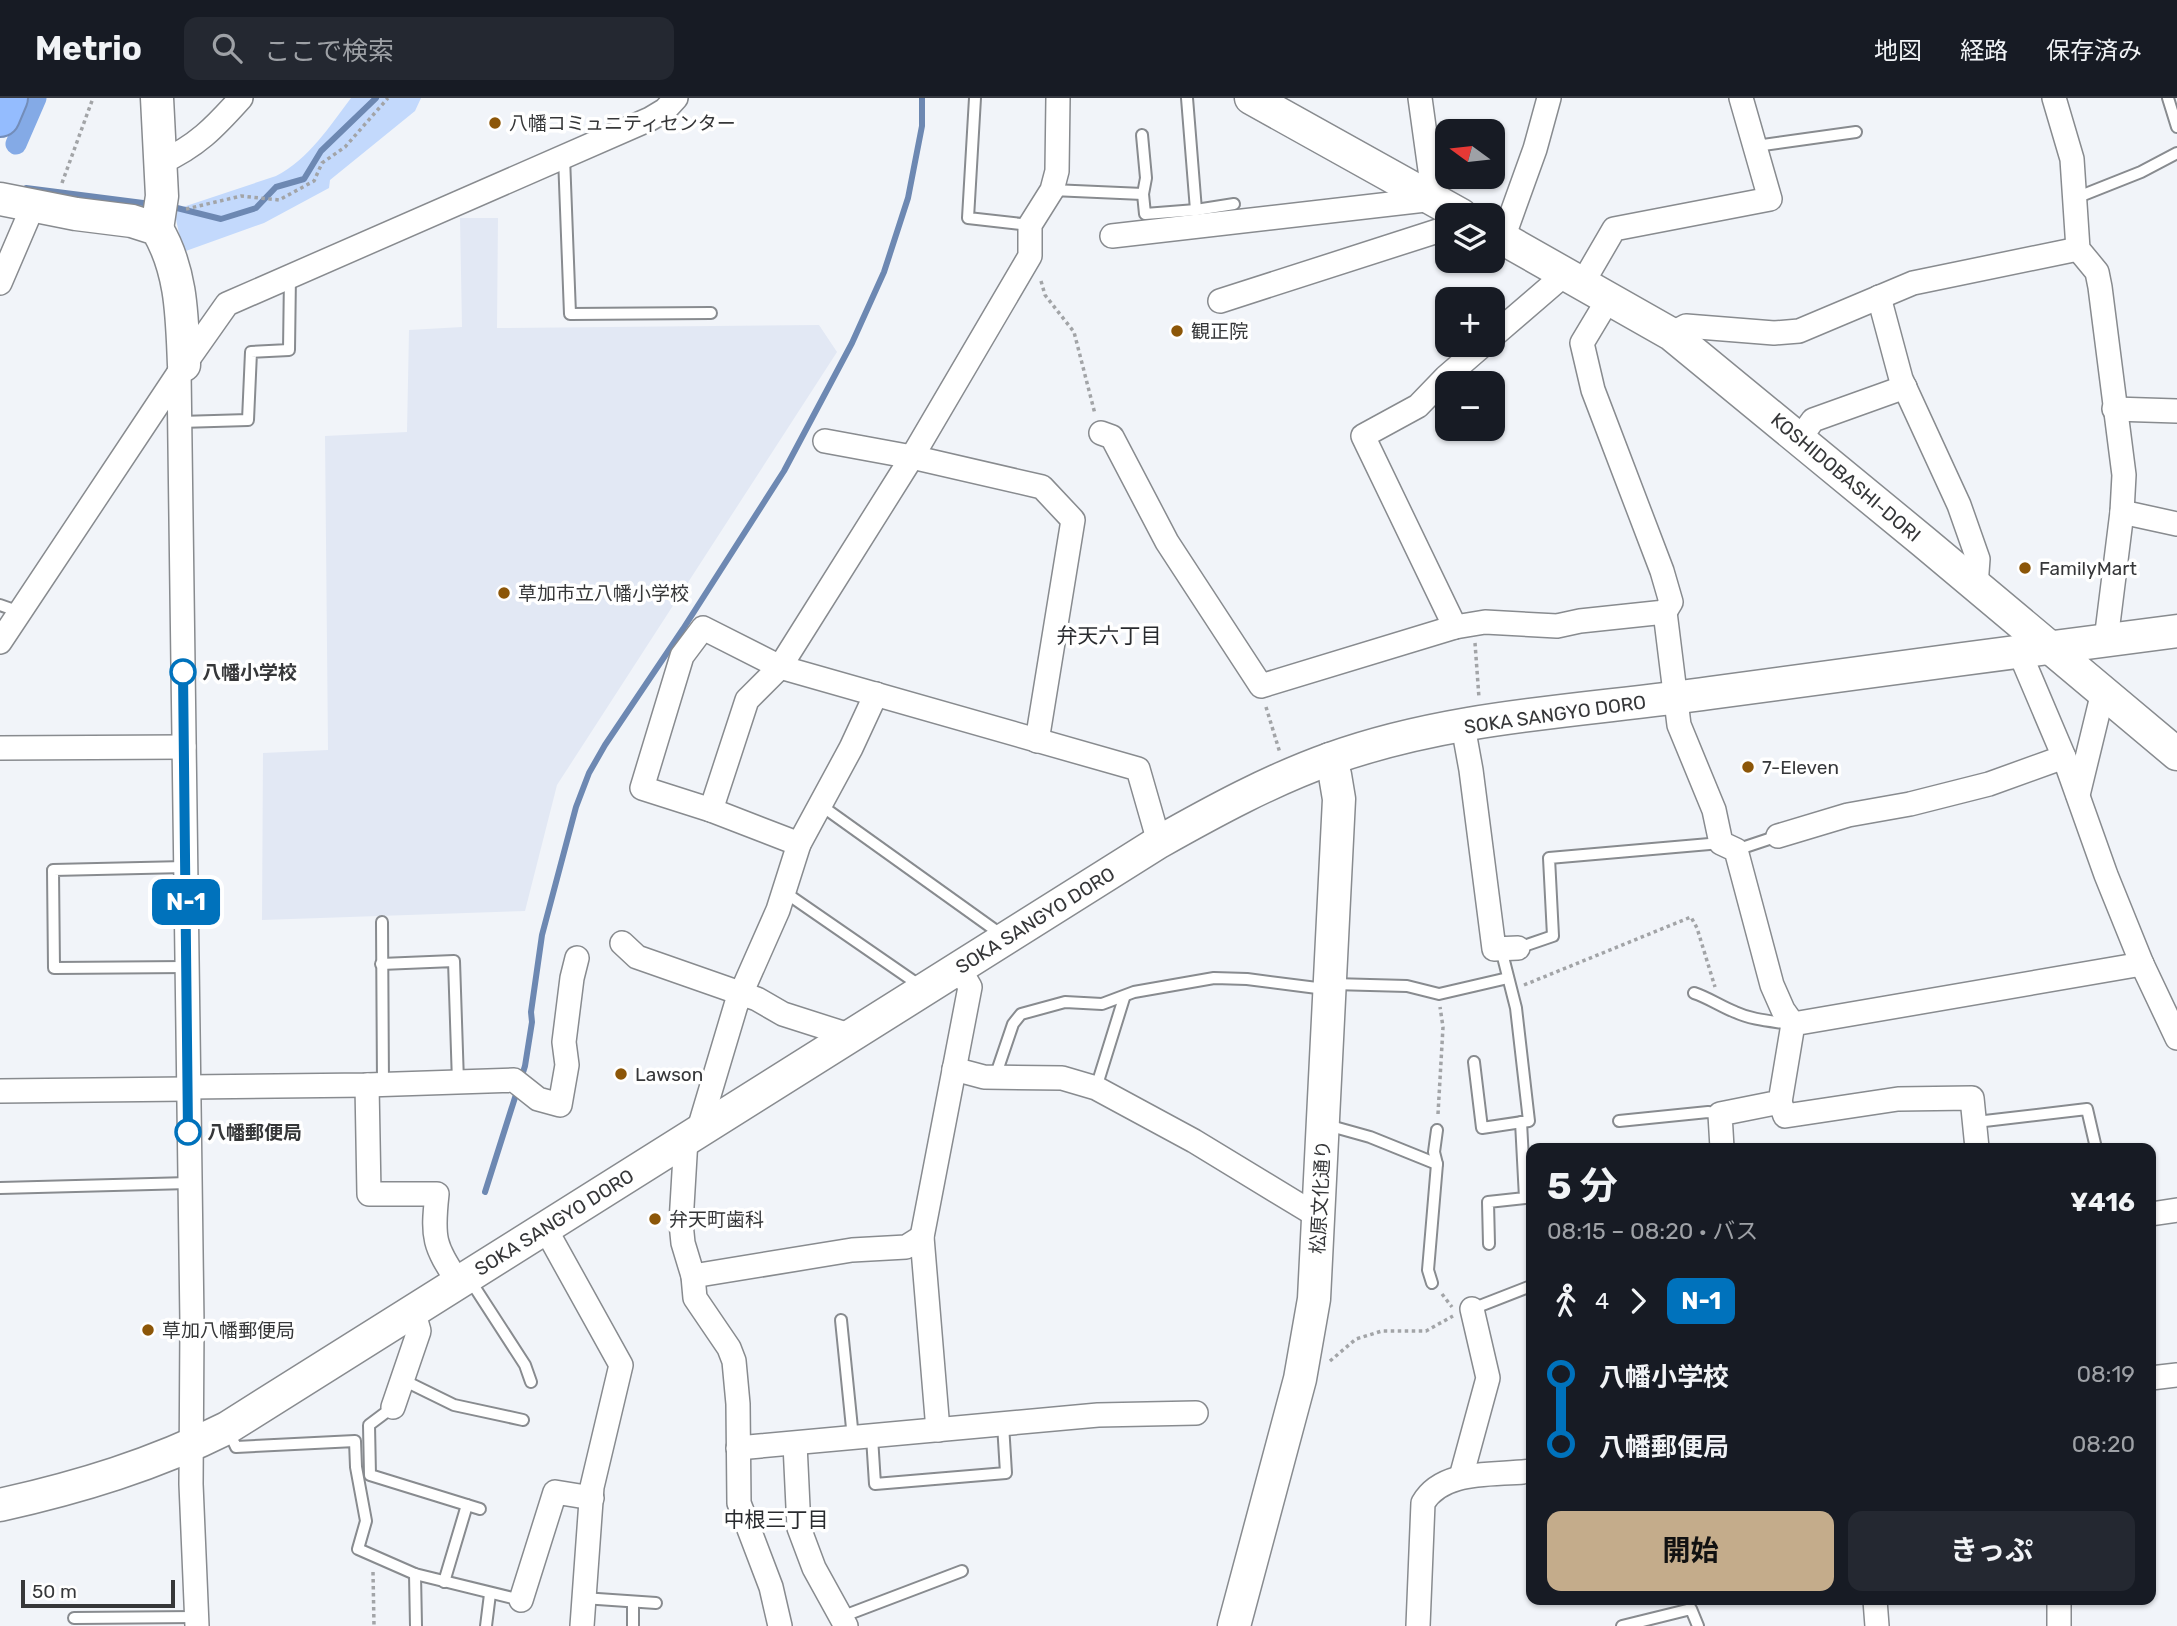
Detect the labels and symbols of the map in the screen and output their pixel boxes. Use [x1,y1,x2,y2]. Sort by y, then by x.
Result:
place label: 八幡コミュニティセンター [509,112,736,135]
marker: 八幡コミュニティセンター [487,115,503,131]
north arrow [1435,119,1505,189]
place label: 観正院 [1191,320,1248,343]
marker: 観正院 [1169,323,1185,339]
street label: KOSHIDOBASHI-DORI [1766,408,1925,547]
place label: FamilyMart [2039,557,2137,580]
marker: FamilyMart [2017,560,2033,576]
place label: 草加市立八幡小学校 [518,582,689,605]
marker: 草加市立八幡小学校 [496,585,512,601]
district label: 弁天六丁目 [1057,623,1162,648]
marker: 八幡小学校 [170,659,196,685]
place label: 八幡小学校 [202,661,297,684]
street label: SOKA SANGYO DORO [1463,690,1648,739]
place label: 7-Eleven [1762,756,1839,779]
marker: 7-Eleven [1740,759,1756,775]
street label: SOKA SANGYO DORO [951,862,1119,979]
line badge: N-1 [146,879,226,925]
place label: Lawson [635,1063,703,1086]
marker: Lawson [613,1066,629,1082]
marker: 八幡郵便局 [175,1119,201,1145]
place label: 八幡郵便局 [207,1121,302,1144]
street label: 松原文化通り [1306,1139,1335,1255]
street label: SOKA SANGYO DORO [470,1164,638,1281]
place label: 弁天町歯科 [669,1208,764,1231]
marker: 弁天町歯科 [647,1211,663,1227]
place label: 草加八幡郵便局 [162,1319,295,1342]
marker: 草加八幡郵便局 [140,1322,156,1338]
district label: 中根三丁目 [724,1507,829,1532]
scale bar [21,1577,175,1609]

